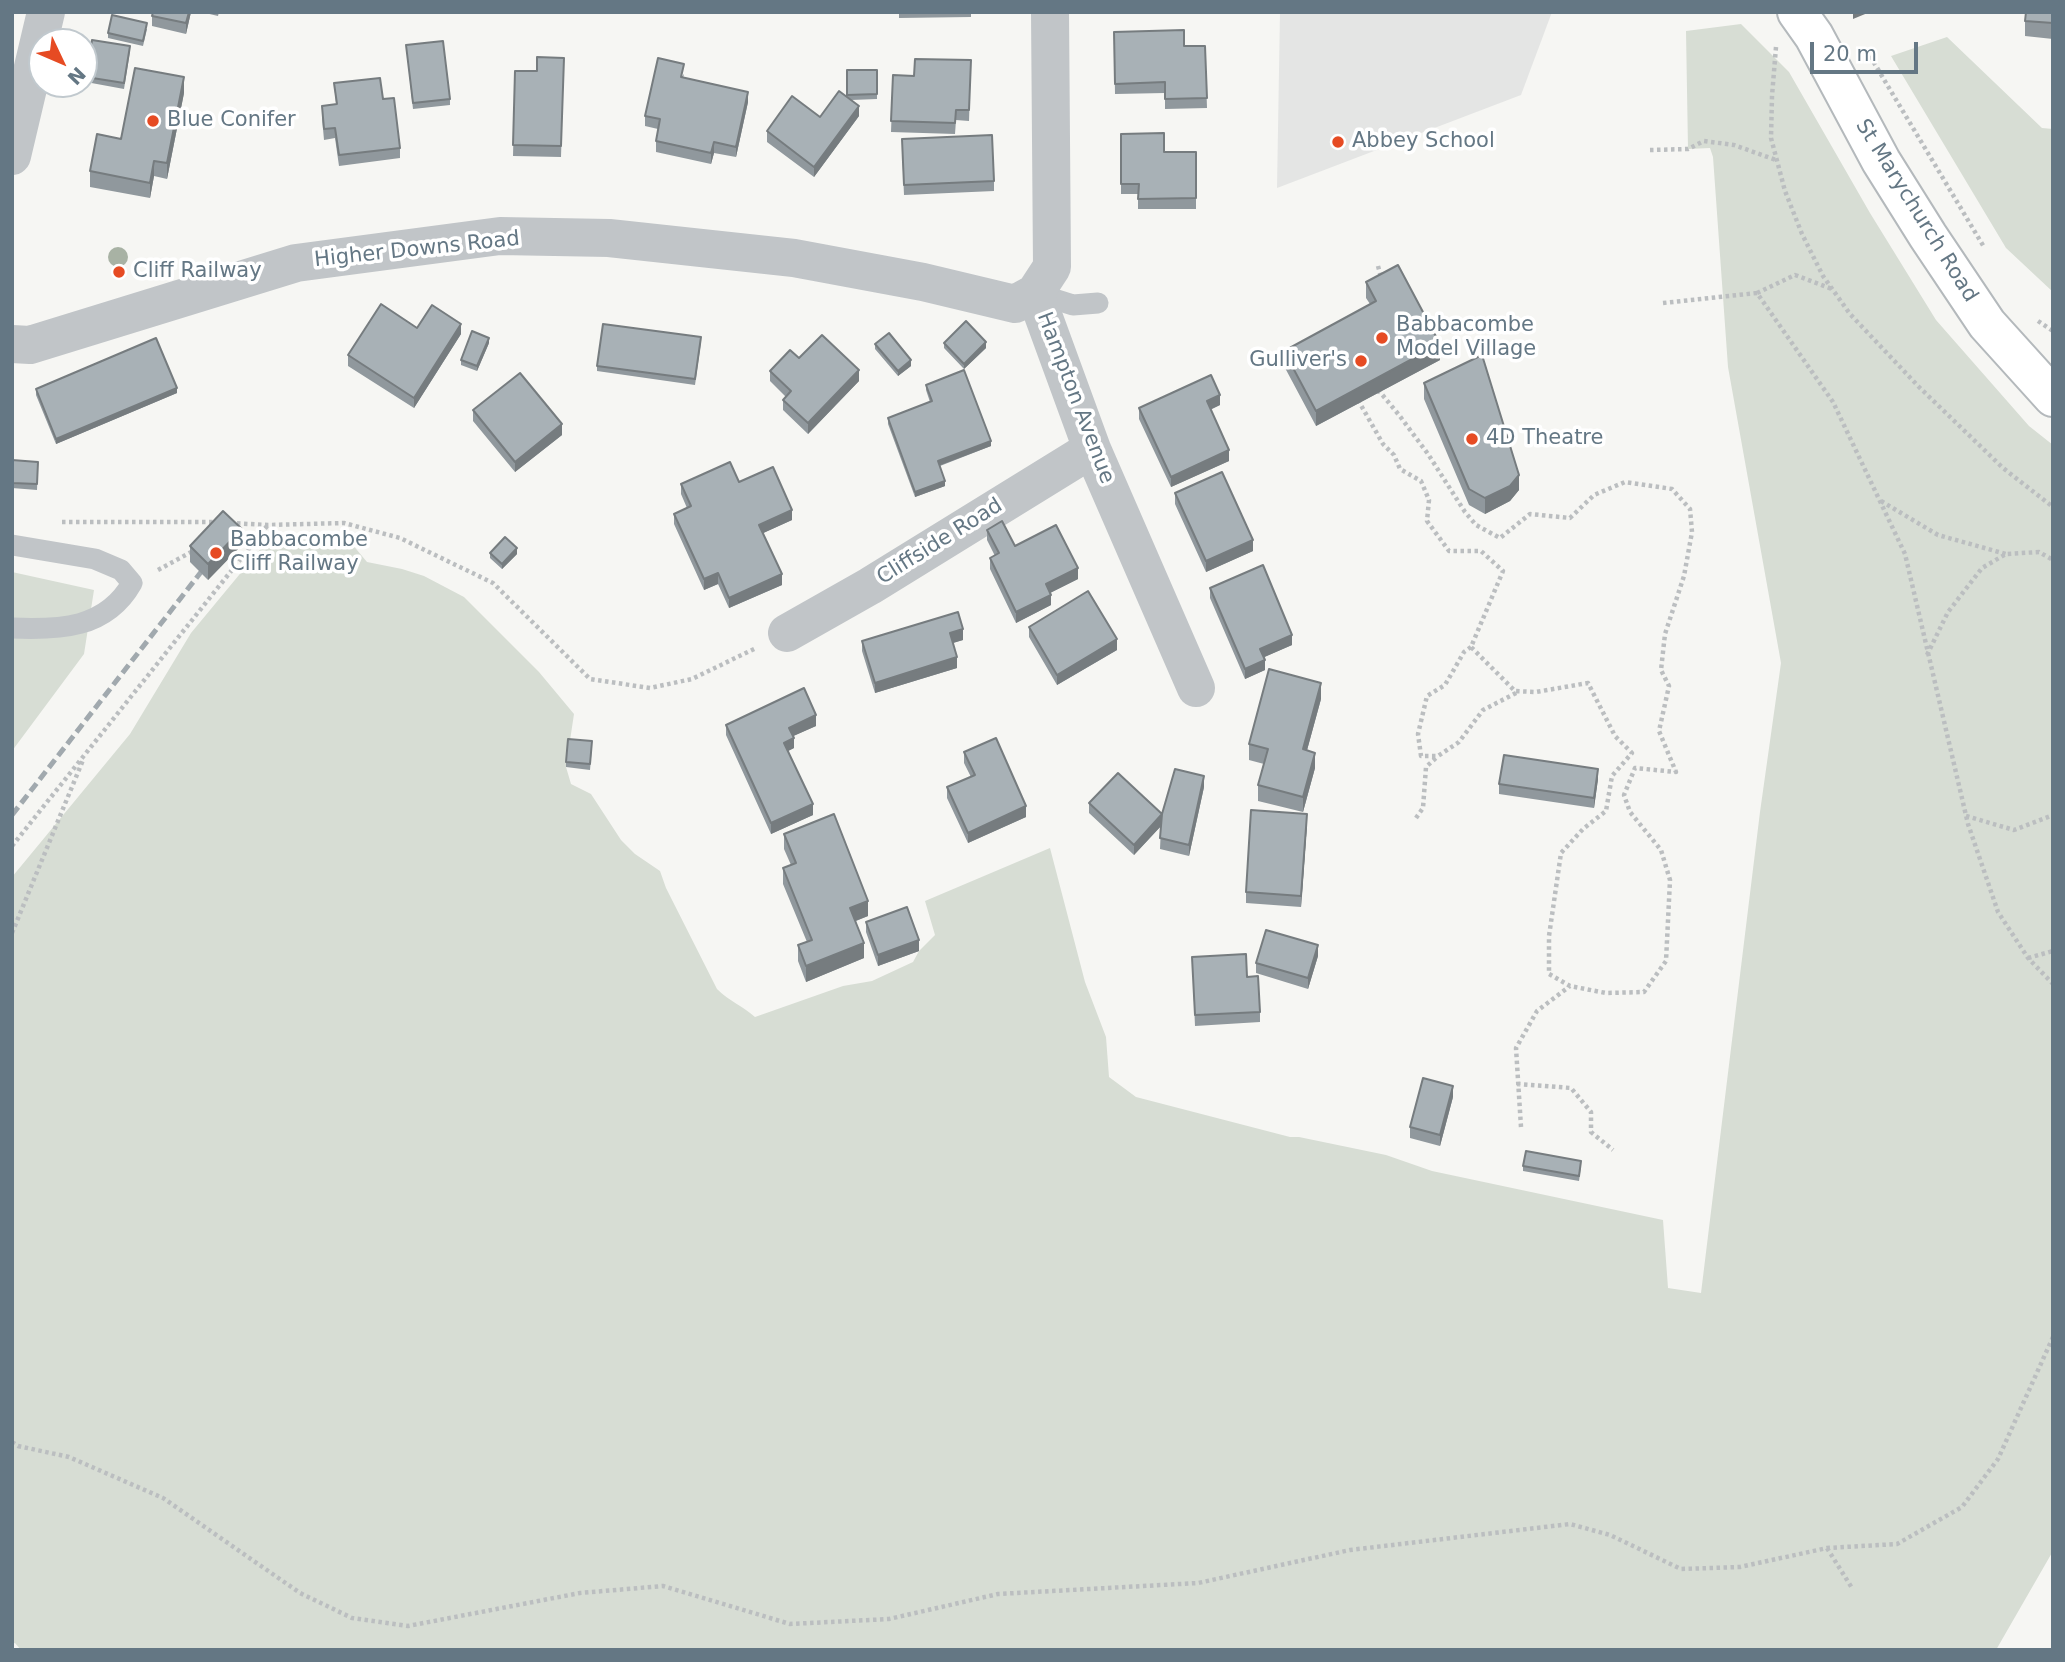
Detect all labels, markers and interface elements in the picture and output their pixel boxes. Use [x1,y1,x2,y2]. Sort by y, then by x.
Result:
north arrow [28,28,98,98]
scale bar [1813,28,1922,72]
text: 20 m [1823,42,1877,66]
text: N [63,63,90,90]
place label: Blue Conifer [167,108,296,134]
marker: Blue Conifer [145,113,161,129]
street label: St Marychurch Road [1849,115,1983,307]
place label: Abbey School [1352,129,1495,155]
marker: Abbey School [1330,134,1346,150]
street label: Higher Downs Road [313,227,521,273]
place label: Cliff Railway [133,259,262,285]
marker: Cliff Railway [111,264,127,280]
street label: Hampton Avenue [1031,309,1119,487]
place label: Babbacombe Model Village [1396,313,1536,363]
marker: Babbacombe Model Village [1374,330,1390,346]
place label: Gulliver's [1249,348,1347,374]
marker: Gulliver's [1353,353,1369,369]
place label: 4D Theatre [1486,426,1603,452]
marker: 4D Theatre [1464,431,1480,447]
street label: Cliffside Road [873,493,1007,591]
place label: Babbacombe Cliff Railway [230,528,368,578]
marker: Babbacombe Cliff Railway [208,545,224,561]

